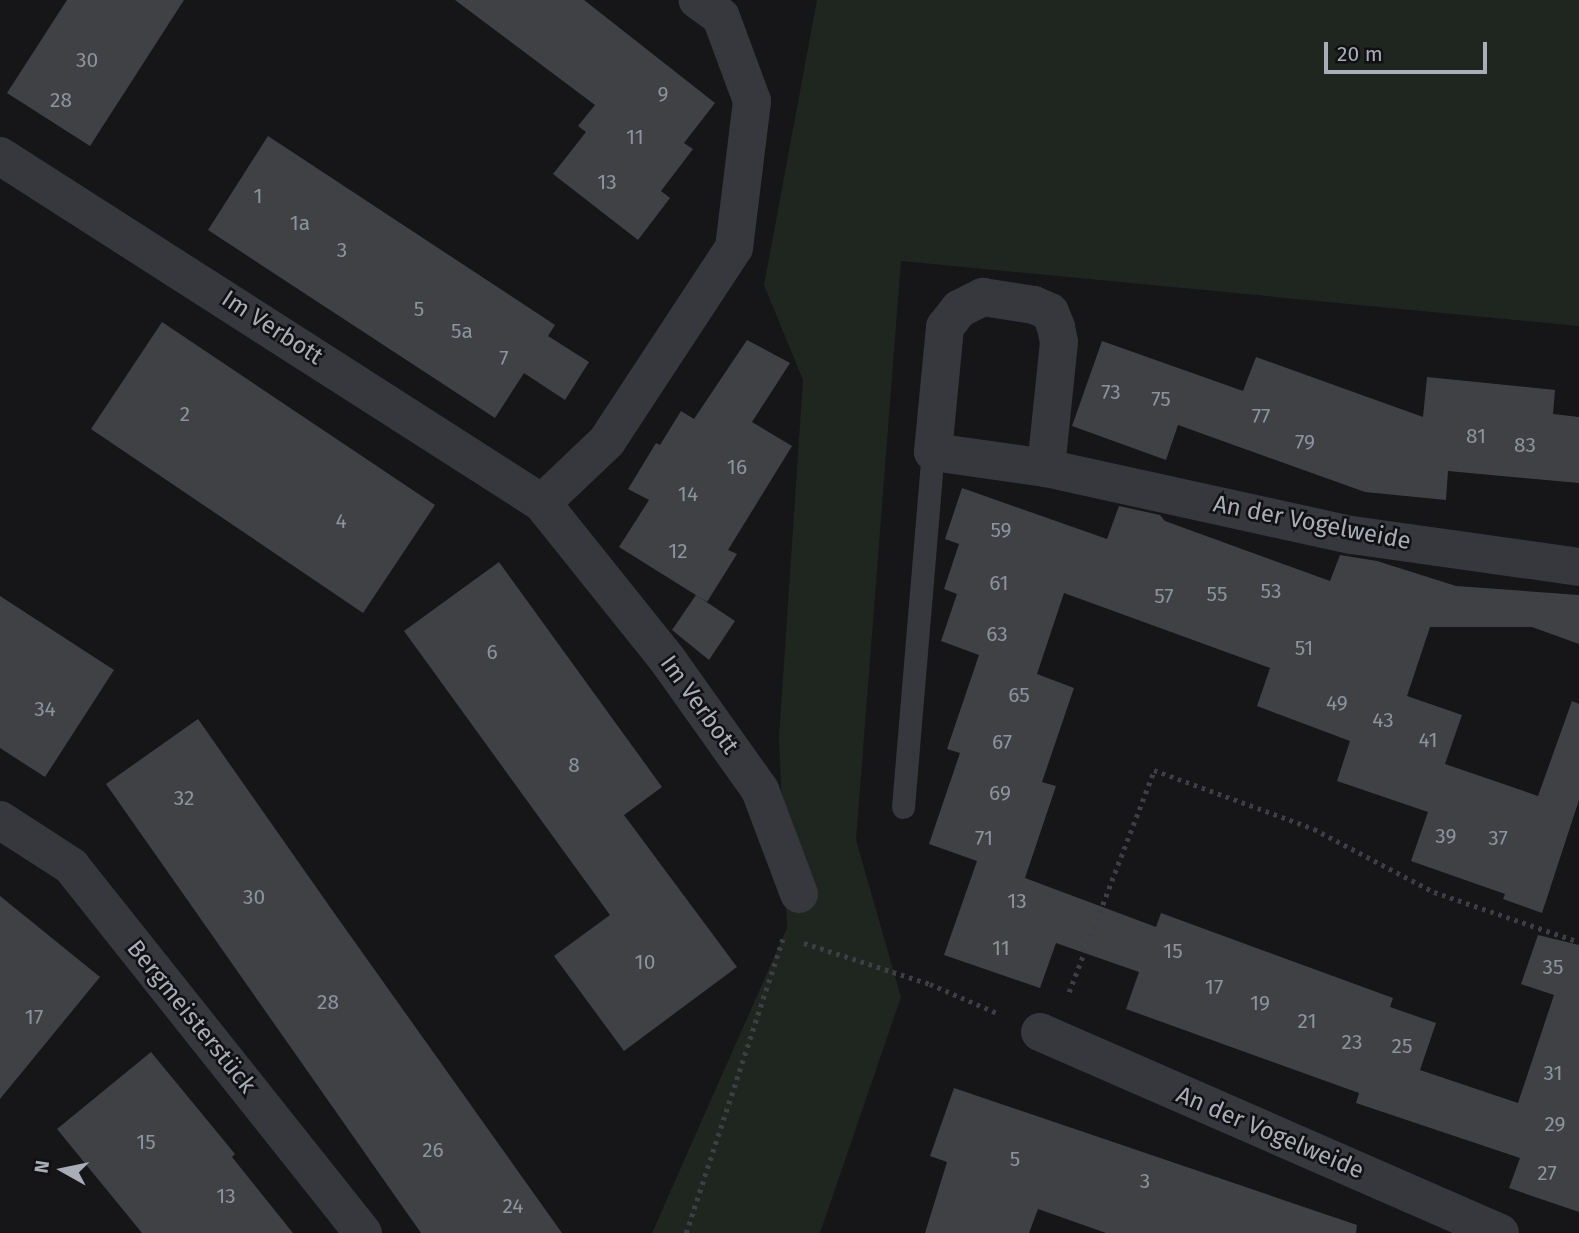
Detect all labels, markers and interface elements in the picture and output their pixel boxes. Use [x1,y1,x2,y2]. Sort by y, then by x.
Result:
scale bar [1327,28,1490,72]
text: 20 m [1337,41,1383,67]
house number: 30 [76,47,98,73]
house number: 9 [657,81,669,107]
house number: 28 [50,87,72,113]
house number: 11 [626,124,644,150]
house number: 13 [597,169,617,195]
house number: 1 [253,183,263,209]
house number: 1a [290,210,310,236]
house number: 3 [337,237,347,263]
street label: Im Verbott [216,285,328,371]
house number: 5 [414,296,424,322]
house number: 5a [451,318,473,344]
house number: 7 [499,345,509,371]
house number: 73 [1101,379,1121,405]
house number: 75 [1151,386,1171,412]
house number: 2 [180,401,190,427]
house number: 77 [1252,403,1270,429]
house number: 81 [1466,423,1486,449]
house number: 79 [1295,429,1315,455]
house number: 83 [1514,432,1536,458]
house number: 16 [727,454,747,480]
house number: 14 [678,481,698,507]
street label: An der Vogelweide [1211,490,1413,556]
house number: 4 [335,508,347,534]
house number: 59 [990,517,1012,543]
house number: 12 [668,538,688,564]
house number: 61 [989,570,1009,596]
house number: 53 [1261,578,1281,604]
house number: 55 [1207,581,1227,607]
house number: 57 [1154,583,1174,609]
house number: 63 [986,621,1008,647]
house number: 51 [1295,635,1313,661]
house number: 6 [486,639,498,665]
street label: Im Verbott [654,650,744,760]
house number: 65 [1008,682,1030,708]
house number: 49 [1326,690,1348,716]
house number: 34 [34,696,56,722]
house number: 43 [1372,707,1394,733]
house number: 41 [1418,727,1438,753]
house number: 67 [992,729,1012,755]
house number: 8 [568,752,580,778]
house number: 69 [989,780,1011,806]
house number: 32 [174,785,194,811]
house number: 39 [1435,823,1457,849]
house number: 71 [975,825,993,851]
house number: 37 [1488,825,1508,851]
house number: 30 [243,884,265,910]
house number: 13 [1007,888,1027,914]
street label: Bergmeisterstück [120,935,262,1099]
house number: 11 [992,935,1010,961]
house number: 15 [1163,938,1183,964]
house number: 10 [635,949,655,975]
house number: 35 [1543,954,1563,980]
house number: 17 [1205,974,1223,1000]
house number: 28 [317,989,339,1015]
house number: 19 [1250,990,1270,1016]
house number: 17 [25,1004,43,1030]
house number: 21 [1298,1008,1316,1034]
house number: 23 [1342,1029,1362,1055]
house number: 25 [1392,1033,1412,1059]
house number: 31 [1543,1060,1563,1086]
street label: An der Vogelweide [1172,1081,1368,1185]
house number: 29 [1544,1111,1566,1137]
house number: 15 [136,1129,156,1155]
north arrow [28,1135,98,1205]
house number: 26 [422,1137,444,1163]
house number: 5 [1010,1146,1020,1172]
text: N [29,1159,54,1175]
house number: 27 [1537,1160,1557,1186]
house number: 3 [1140,1168,1150,1194]
house number: 13 [216,1183,236,1209]
house number: 24 [503,1193,523,1219]

